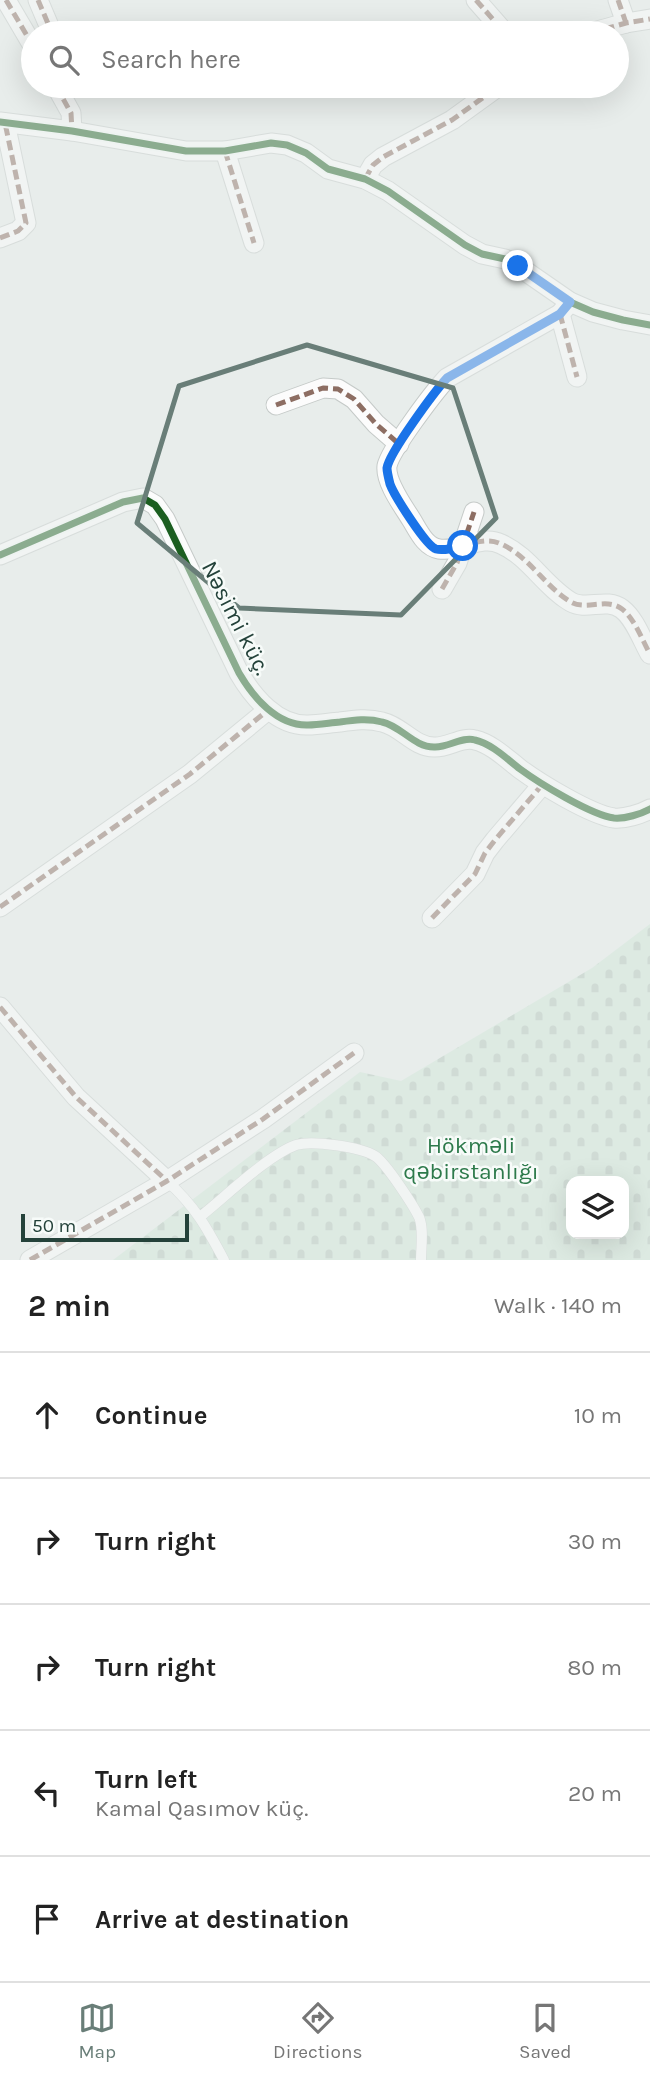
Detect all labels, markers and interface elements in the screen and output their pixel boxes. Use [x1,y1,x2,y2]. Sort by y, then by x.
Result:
search box [21,21,629,98]
icon: search [45,41,83,79]
text: Search here [101,44,241,75]
route end [502,250,533,281]
route start [447,530,478,561]
street label: Nəsimi küç. [196,557,276,679]
park label: Hökməli qəbirstanlığı [403,1132,539,1185]
map controls [566,1176,629,1239]
button: layers [566,1176,629,1239]
scale bar [21,1211,189,1243]
text: 50 m [32,1215,76,1237]
text: 2 min [28,1288,111,1324]
text: Walk · 140 m [494,1292,622,1319]
icon: ahead [28,1396,66,1434]
text: Continue [95,1400,207,1431]
text: 10 m [574,1402,622,1429]
icon: right [28,1522,66,1560]
text: Turn right [95,1526,216,1557]
text: 30 m [568,1528,622,1555]
icon: right [28,1648,66,1686]
text: Turn right [95,1652,216,1683]
text: 80 m [567,1654,622,1681]
text: Turn left [95,1764,197,1795]
icon: left [28,1774,66,1812]
text: 20 m [568,1780,622,1807]
text: Kamal Qasımov küç. [95,1795,308,1822]
icon: arrive [28,1900,66,1938]
text: Arrive at destination [95,1904,349,1935]
tab: Map [78,1999,116,2063]
tab: Directions [273,1999,362,2063]
tab: Saved [519,1999,572,2063]

